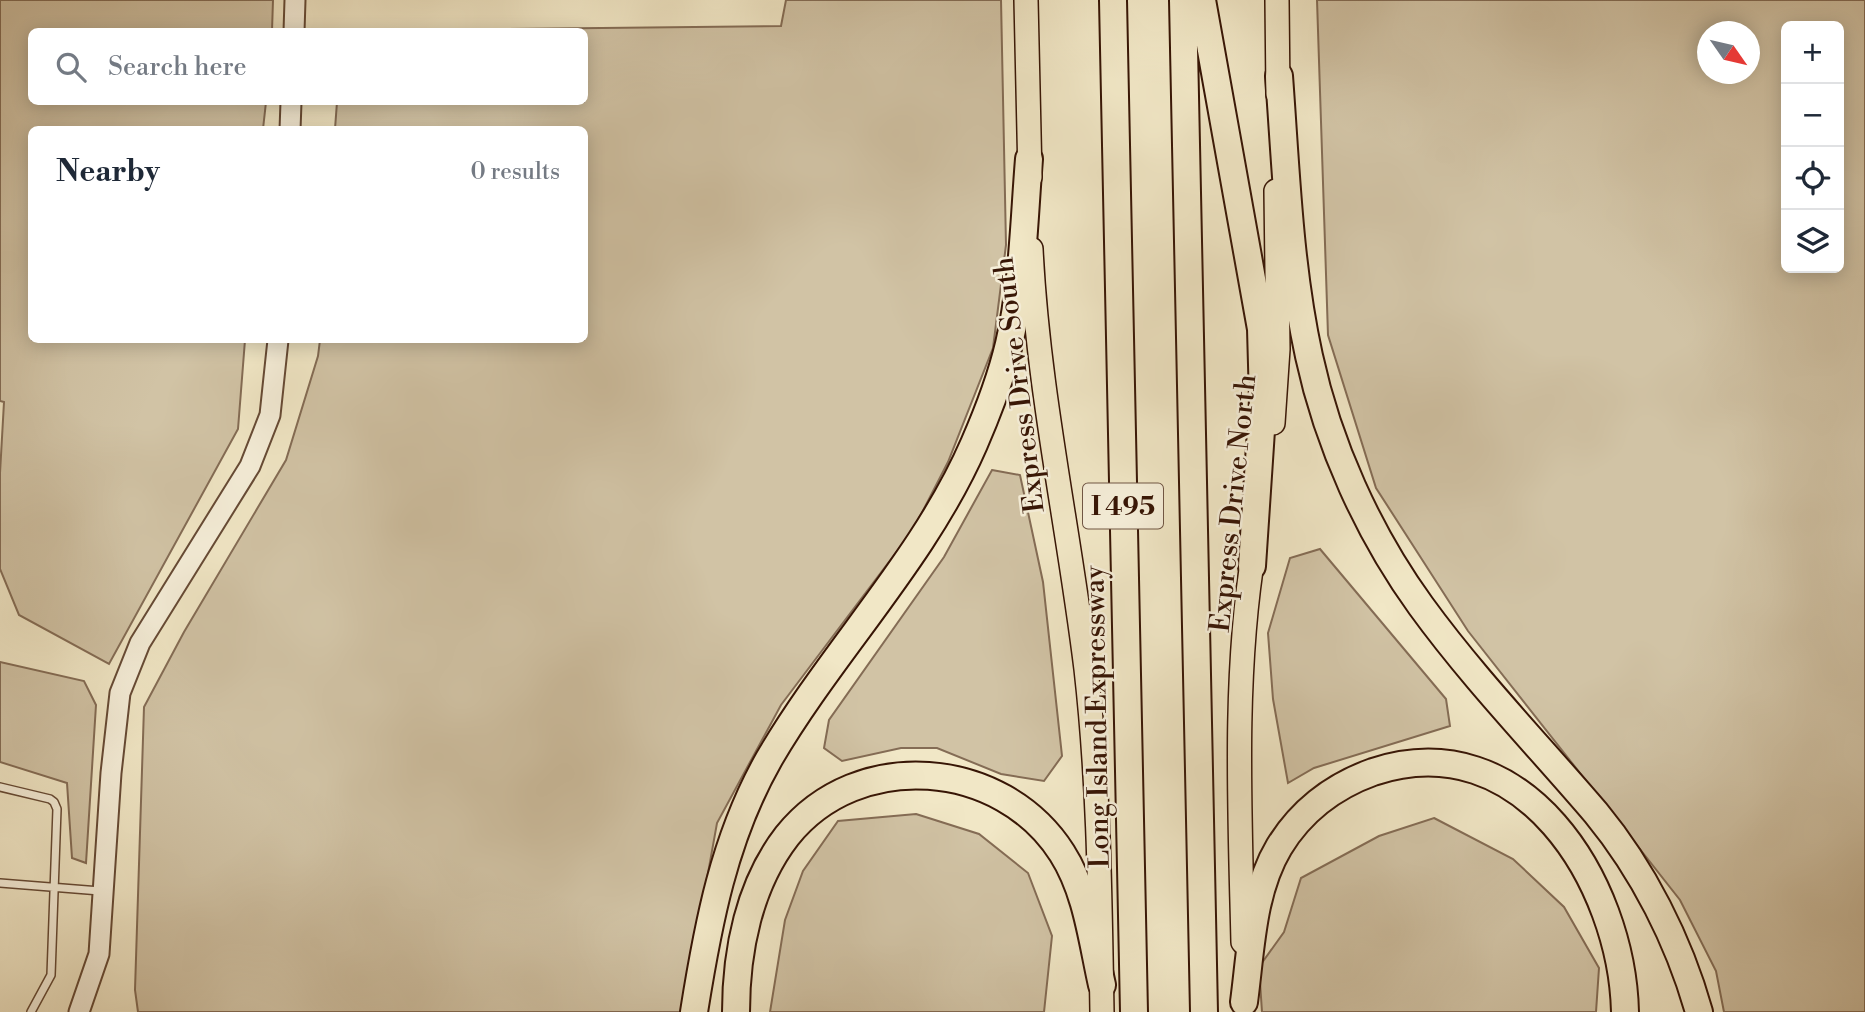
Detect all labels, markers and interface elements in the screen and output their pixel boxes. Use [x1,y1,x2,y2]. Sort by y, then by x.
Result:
north arrow [1697,21,1760,84]
map controls [1781,21,1844,273]
button: + [1781,21,1844,84]
search box [28,28,588,105]
icon: search [52,48,90,86]
text: Search here [108,51,247,83]
button: − [1781,84,1844,147]
button: locate [1781,147,1844,210]
text: Nearby [56,153,160,191]
text: 0 results [470,158,560,186]
button: layers [1781,210,1844,273]
street label: Express Drive South [986,254,1053,515]
street label: Express Drive North [1203,372,1264,634]
road number: I 495 [1083,484,1163,528]
street label: Long Island Expressway [1077,565,1118,869]

